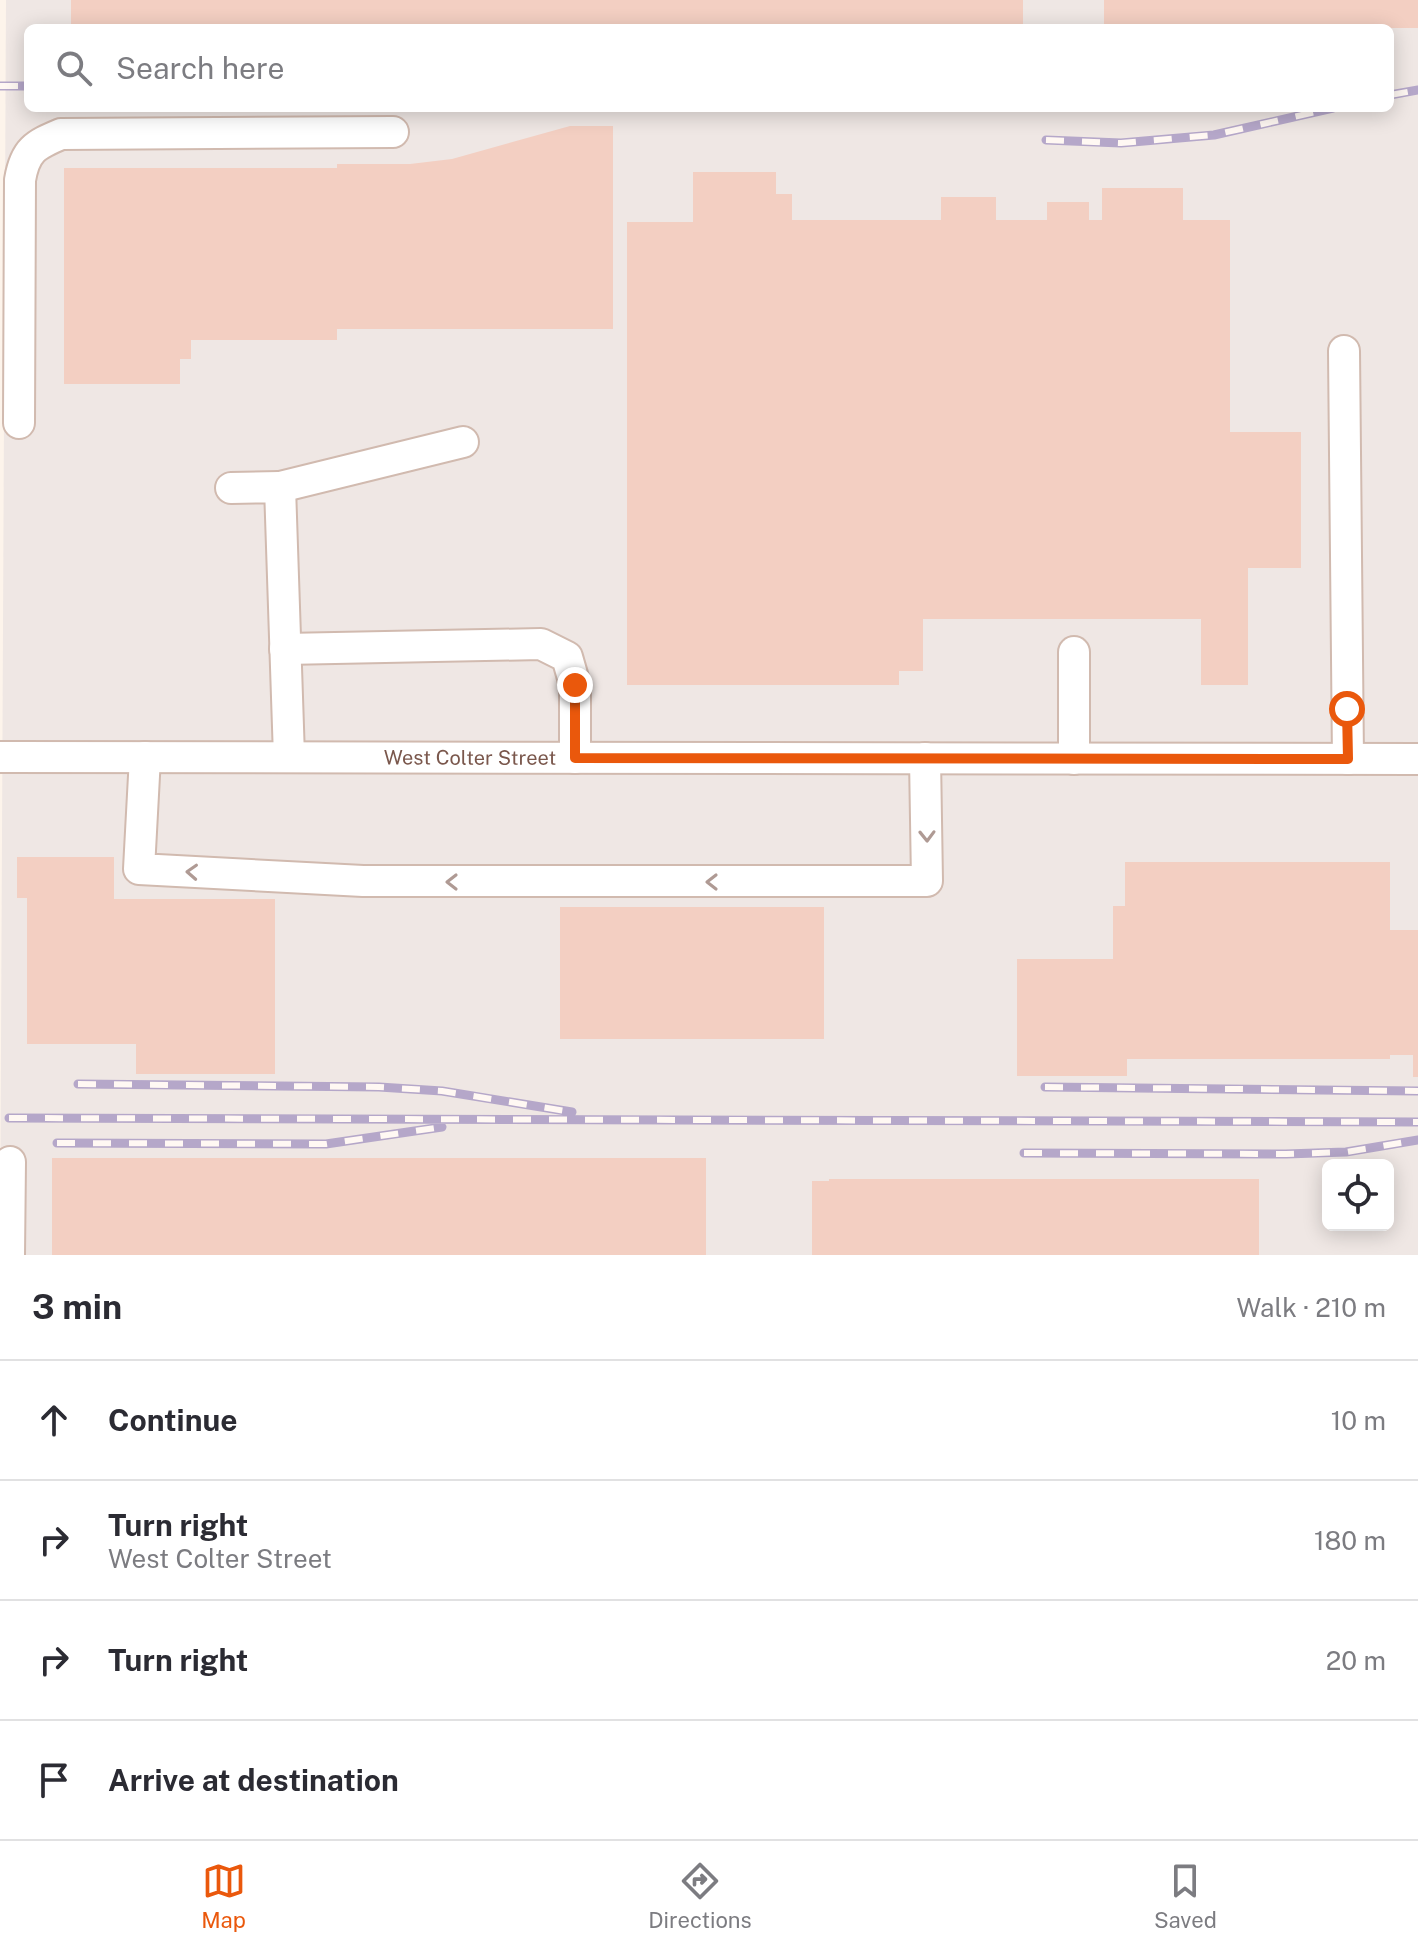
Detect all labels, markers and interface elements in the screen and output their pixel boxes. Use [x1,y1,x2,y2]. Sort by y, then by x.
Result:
search box [24,24,1394,112]
icon: search [52,46,96,90]
text: Search here [116,50,284,86]
route end [557,667,593,703]
route start [1329,691,1365,727]
street label: West Colter Street [384,746,556,770]
one-way arrow [918,830,935,843]
one-way arrow [185,864,198,881]
one-way arrow [445,873,458,890]
one-way arrow [705,873,718,891]
map controls [1322,1159,1394,1231]
button: locate [1322,1159,1394,1231]
text: 3 min [32,1287,122,1327]
text: Walk · 210 m [1236,1292,1386,1323]
icon: ahead [32,1398,76,1442]
text: Continue [108,1402,238,1438]
text: 10 m [1331,1405,1386,1436]
text: Turn right [108,1507,248,1543]
icon: right [32,1518,76,1562]
text: 180 m [1314,1525,1386,1556]
text: West Colter Street [108,1543,332,1574]
icon: right [32,1638,76,1682]
text: Turn right [108,1642,248,1678]
text: 20 m [1326,1645,1386,1676]
icon: arrive [32,1758,76,1802]
text: Arrive at destination [108,1762,399,1798]
tab: Map [201,1859,246,1933]
tab: Directions [648,1859,752,1933]
tab: Saved [1154,1859,1217,1933]

